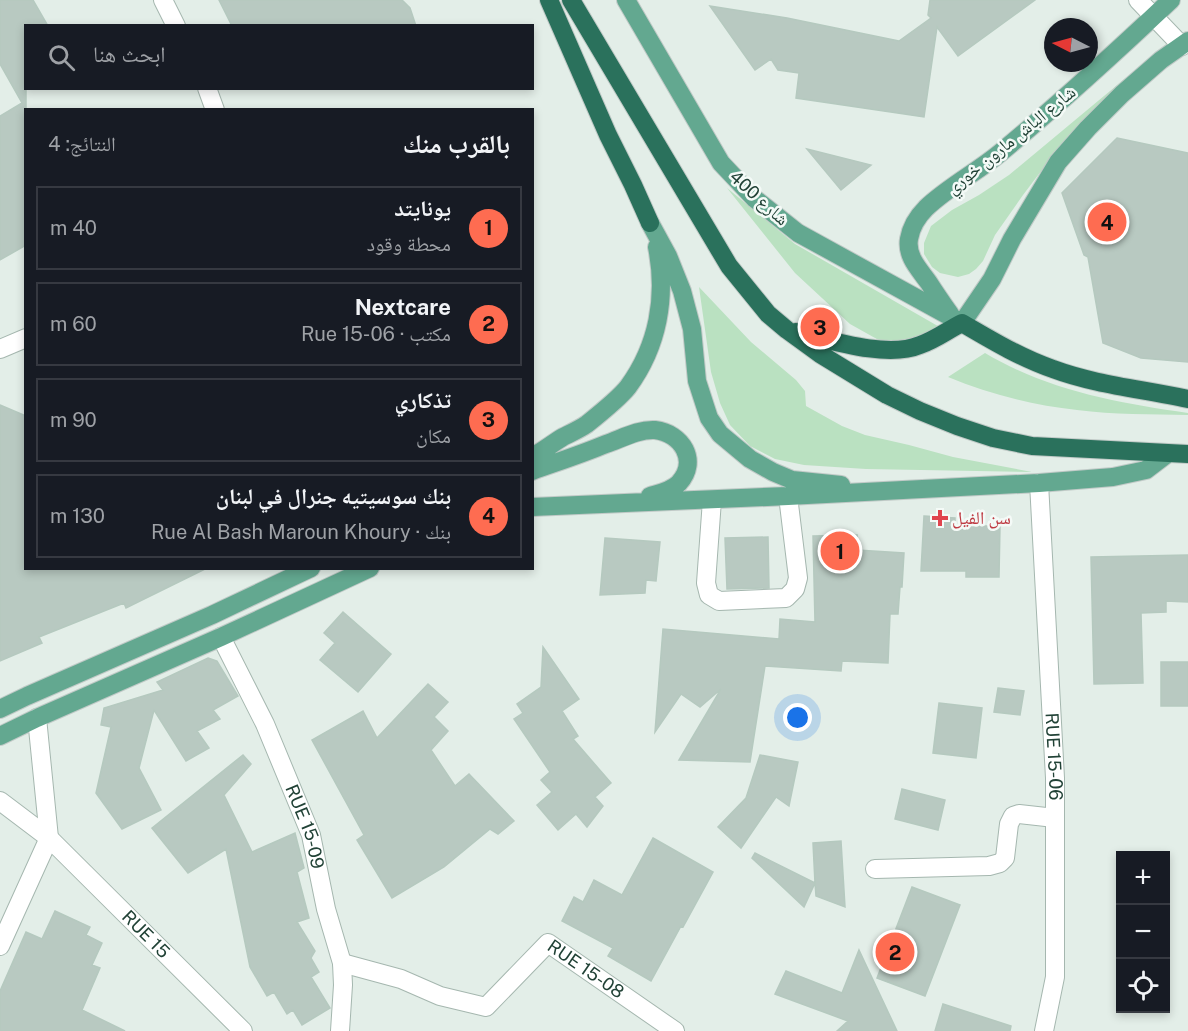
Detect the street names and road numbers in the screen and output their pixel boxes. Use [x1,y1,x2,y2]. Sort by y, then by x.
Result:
street label: شارع الباش مارون خوري [942,81,1082,202]
street label: شارع 400 [725,166,793,230]
street label: RUE 15-06 [1041,712,1066,800]
street label: RUE 15-09 [281,781,329,871]
street label: RUE 15 [118,906,174,962]
street label: RUE 15-08 [544,935,628,1003]

